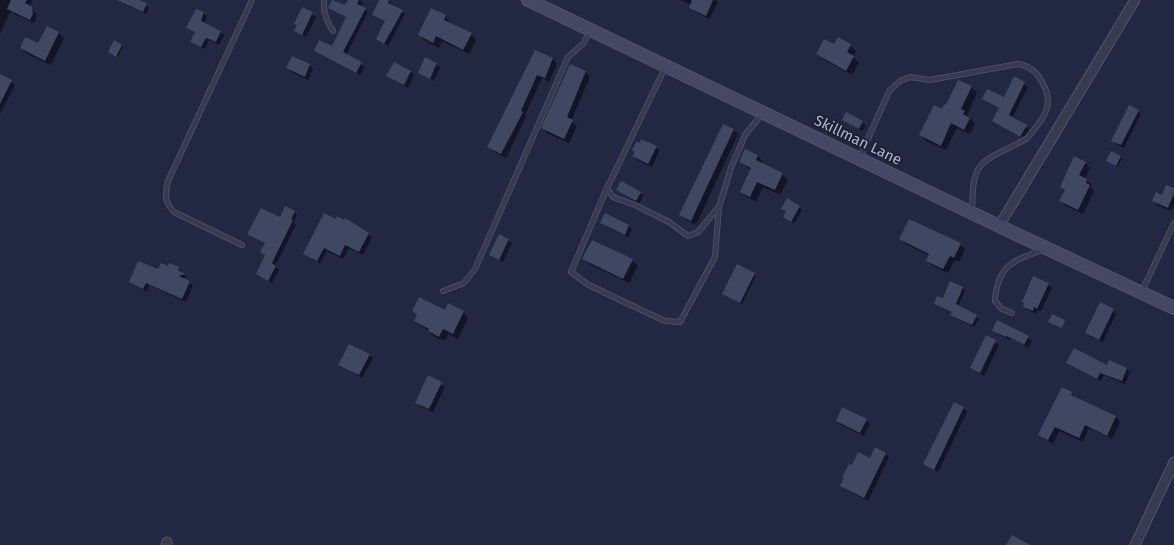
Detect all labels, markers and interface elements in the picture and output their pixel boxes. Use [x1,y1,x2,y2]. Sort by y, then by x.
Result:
street label: Skillman Lane [811,111,905,169]

